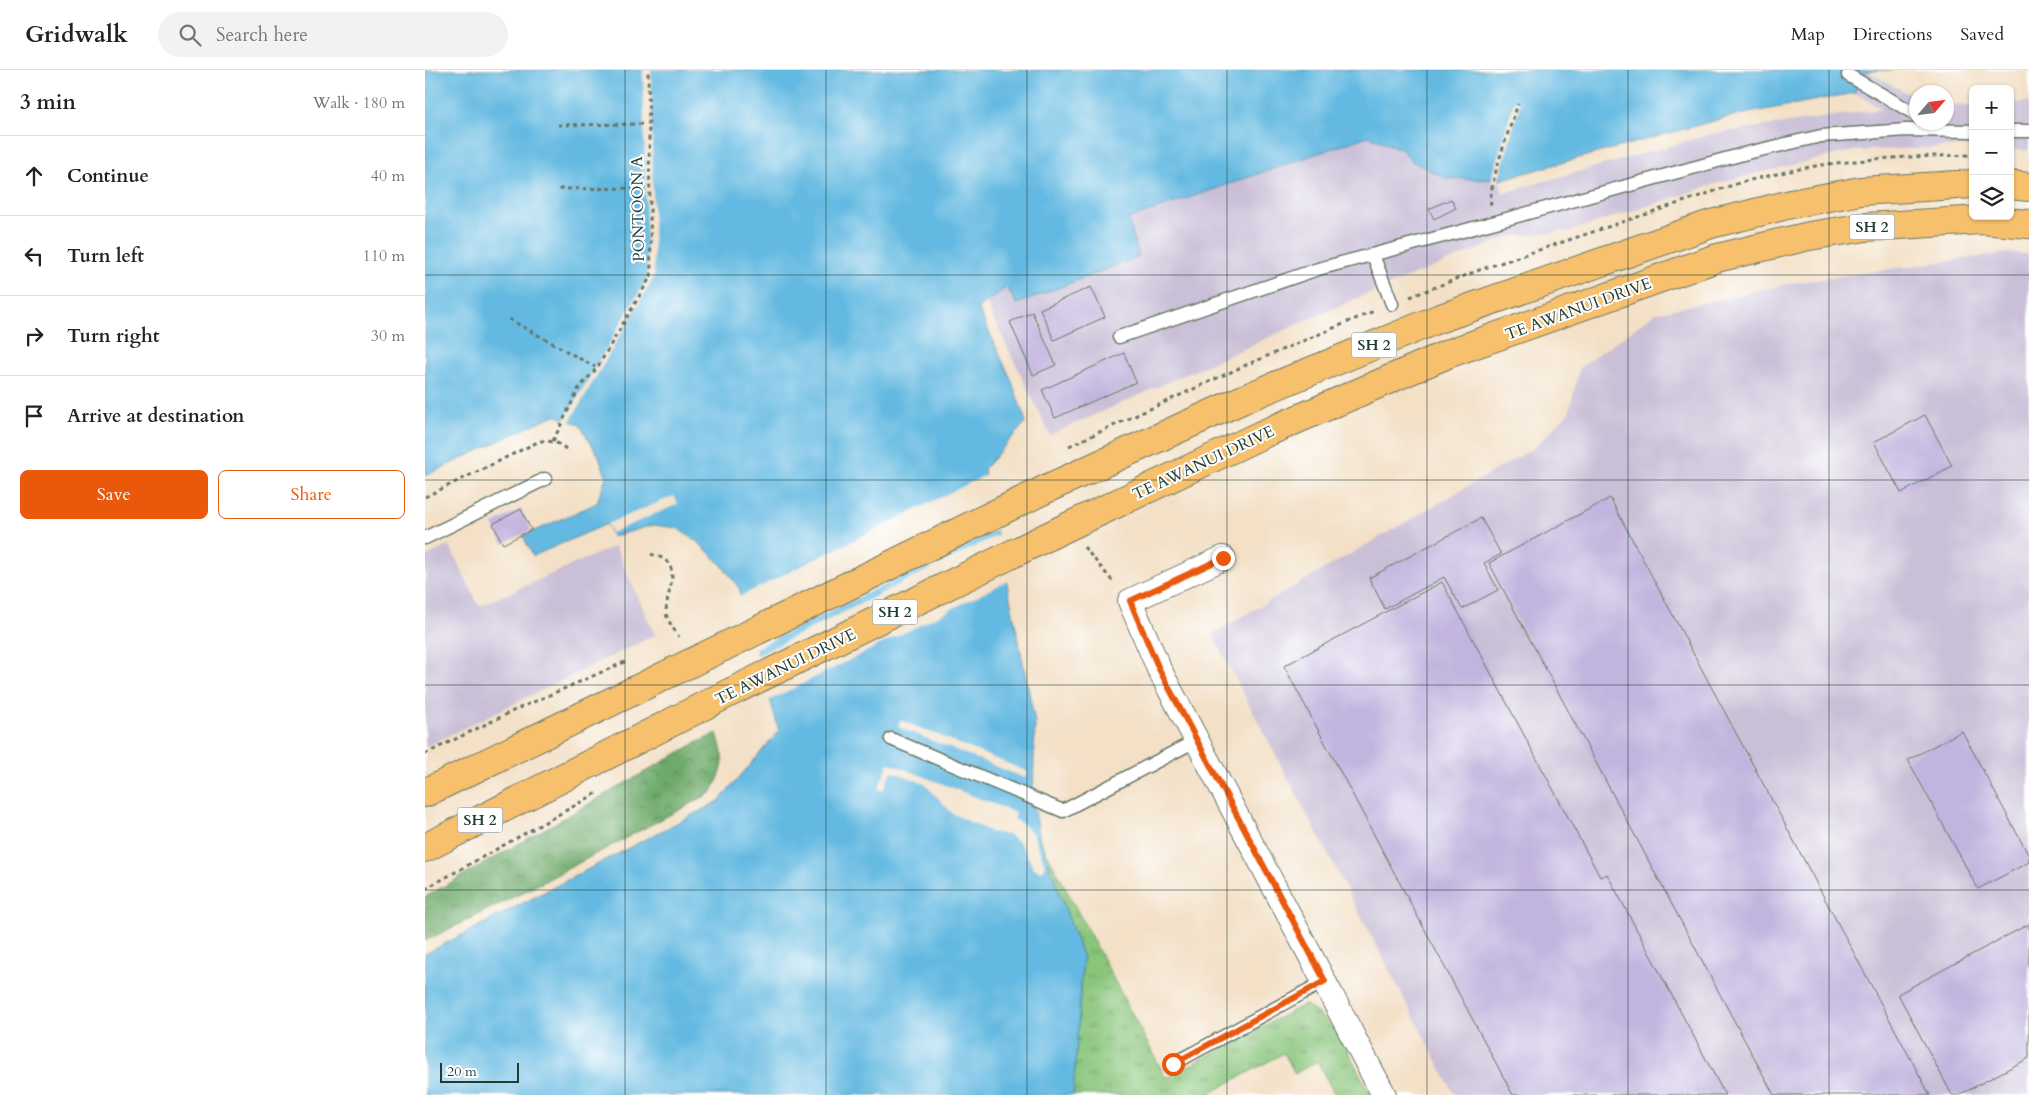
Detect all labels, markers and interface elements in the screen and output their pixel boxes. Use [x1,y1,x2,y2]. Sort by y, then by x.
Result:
search box [158,12,508,57]
text: Gridwalk [25,18,128,51]
icon: search [176,21,204,49]
text: Search here [216,22,308,48]
text: Map [1791,22,1825,47]
text: Directions [1853,22,1932,47]
text: Saved [1960,22,2004,47]
north arrow [1909,85,1954,130]
map controls [1969,85,2014,220]
button: + [1969,85,2014,130]
text: 3 min [20,88,76,117]
text: Walk · 180 m [313,92,405,114]
button: − [1969,130,2014,175]
street label: PONTOON A [626,155,650,262]
icon: ahead [20,162,48,190]
text: Continue [67,163,149,189]
text: 40 m [371,165,405,187]
button: layers [1969,175,2014,220]
road number: SH 2 [1849,214,1895,240]
icon: left [20,242,48,270]
text: Turn left [67,243,144,269]
text: 110 m [363,245,405,267]
street label: TE AWANUI DRIVE [1502,272,1655,346]
icon: right [20,322,48,350]
text: Turn right [67,323,159,349]
text: 30 m [371,325,405,347]
road number: SH 2 [1351,332,1397,358]
icon: arrive [20,402,48,430]
text: Arrive at destination [67,403,244,429]
street label: TE AWANUI DRIVE [1129,420,1278,505]
button: Save [20,470,208,519]
button: Share [218,470,405,519]
route end [1212,547,1235,570]
road number: SH 2 [873,600,917,624]
street label: TE AWANUI DRIVE [711,623,860,711]
road number: SH 2 [457,808,503,832]
route start [1162,1053,1185,1076]
scale bar [440,1060,519,1083]
text: 20 m [447,1062,477,1081]

